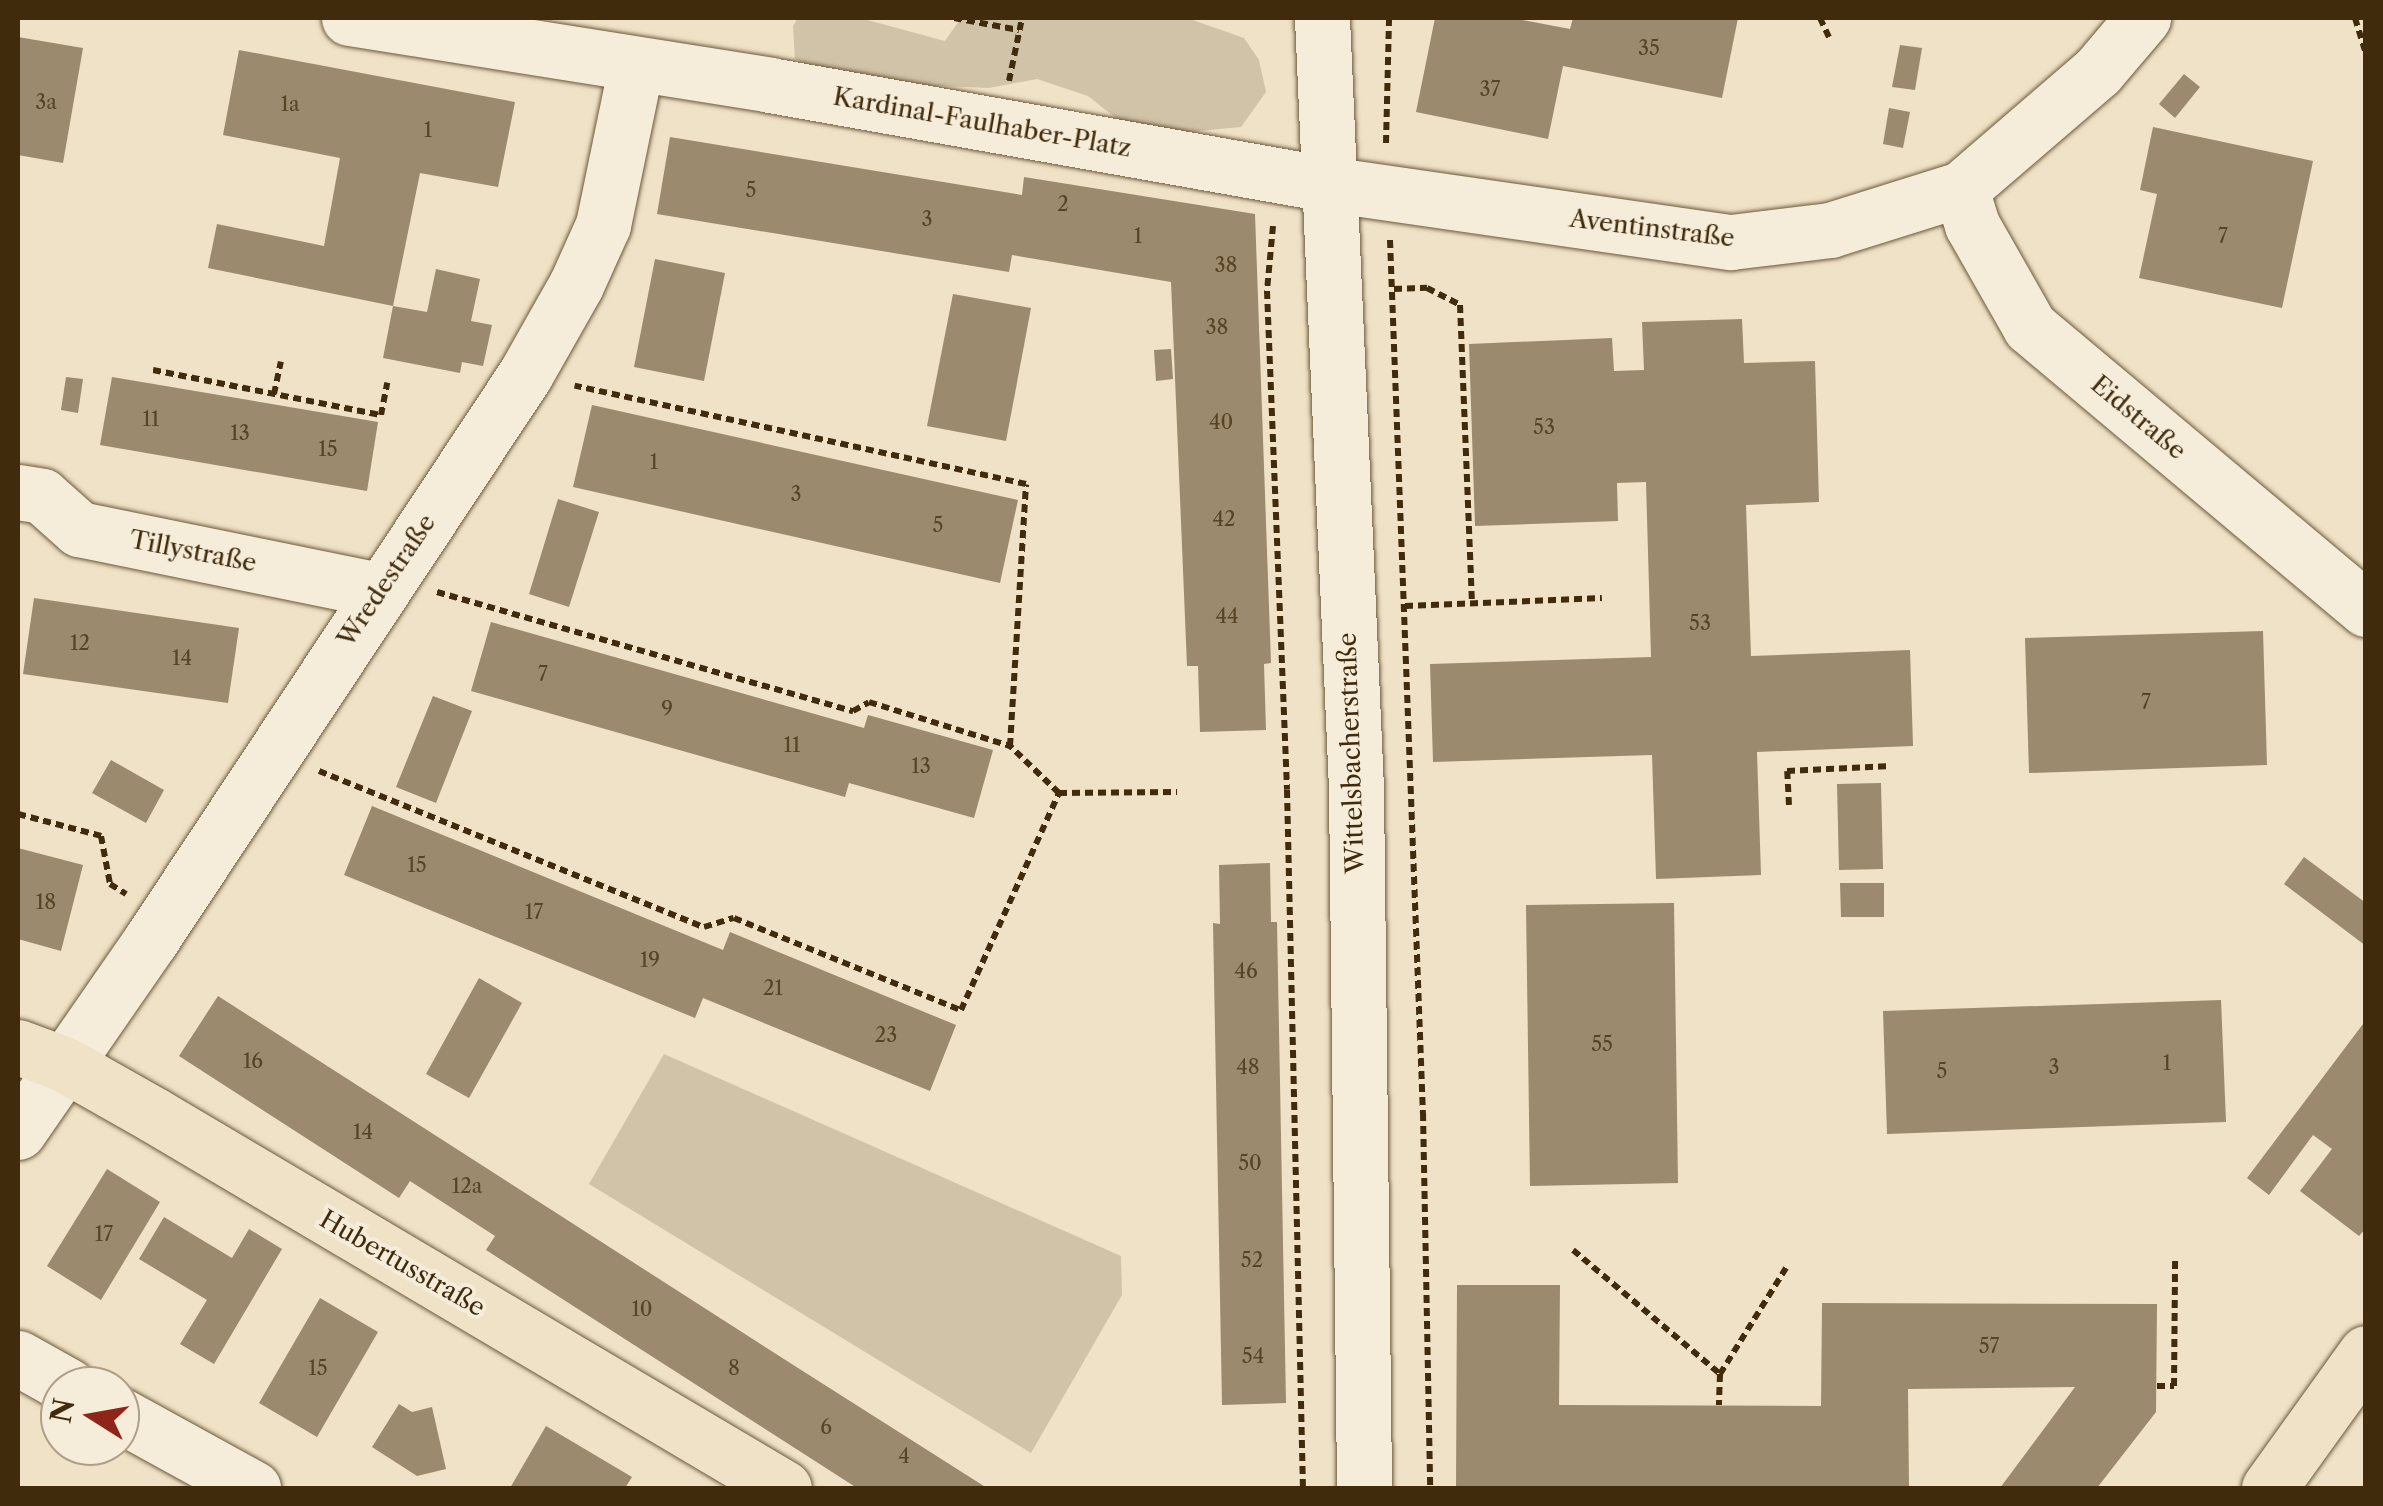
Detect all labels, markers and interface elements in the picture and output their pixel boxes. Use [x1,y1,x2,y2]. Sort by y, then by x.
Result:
house number: 35 [1638,36,1660,60]
house number: 37 [1480,77,1500,101]
street label: Kardinal-Faulhaber-Platz [831,82,1133,164]
house number: 3a [35,90,57,114]
house number: 1a [281,92,299,116]
house number: 1 [424,118,432,142]
house number: 5 [746,178,756,202]
house number: 2 [1057,192,1069,216]
street label: Aventinstraße [1568,204,1736,254]
house number: 3 [921,207,933,231]
house number: 1 [1134,224,1142,248]
house number: 7 [2218,224,2228,248]
house number: 38 [1215,253,1237,277]
house number: 38 [1206,315,1228,339]
street label: Eidstraße [2084,370,2192,466]
house number: 11 [143,407,159,431]
house number: 40 [1209,410,1233,434]
house number: 53 [1533,415,1555,439]
house number: 13 [230,421,250,445]
house number: 15 [318,437,338,461]
house number: 1 [650,450,658,474]
house number: 3 [790,482,802,506]
house number: 42 [1212,507,1236,531]
street label: Wredestraße [332,509,442,653]
house number: 5 [933,513,943,537]
street label: Tillystraße [127,525,259,579]
house number: 44 [1215,604,1239,628]
house number: 53 [1689,611,1711,635]
house number: 12 [70,631,90,655]
street label: Wittelsbacherstraße [1333,632,1371,874]
house number: 14 [172,646,192,670]
house number: 7 [538,662,548,686]
house number: 7 [2141,690,2151,714]
house number: 9 [661,697,673,721]
house number: 11 [784,733,800,757]
house number: 13 [911,754,931,778]
house number: 15 [407,853,427,877]
house number: 18 [36,890,56,914]
house number: 17 [525,900,543,924]
house number: 19 [640,948,660,972]
house number: 46 [1234,959,1258,983]
house number: 21 [763,976,783,1000]
house number: 23 [875,1023,897,1047]
house number: 55 [1591,1032,1613,1056]
house number: 16 [243,1049,263,1073]
house number: 1 [2163,1051,2171,1075]
house number: 48 [1236,1055,1260,1079]
house number: 3 [2048,1055,2060,1079]
house number: 5 [1937,1059,1947,1083]
house number: 14 [353,1120,373,1144]
house number: 50 [1238,1151,1262,1175]
house number: 12a [452,1174,482,1198]
street label: Hubertusstraße [314,1205,490,1323]
house number: 17 [95,1222,113,1246]
house number: 52 [1241,1248,1263,1272]
house number: 10 [631,1297,653,1321]
house number: 57 [1979,1334,1999,1358]
house number: 54 [1242,1344,1264,1368]
house number: 15 [308,1356,328,1380]
house number: 8 [728,1356,740,1380]
north arrow [40,1366,140,1466]
text: N [44,1395,82,1426]
house number: 6 [820,1415,832,1439]
house number: 4 [898,1444,910,1468]

